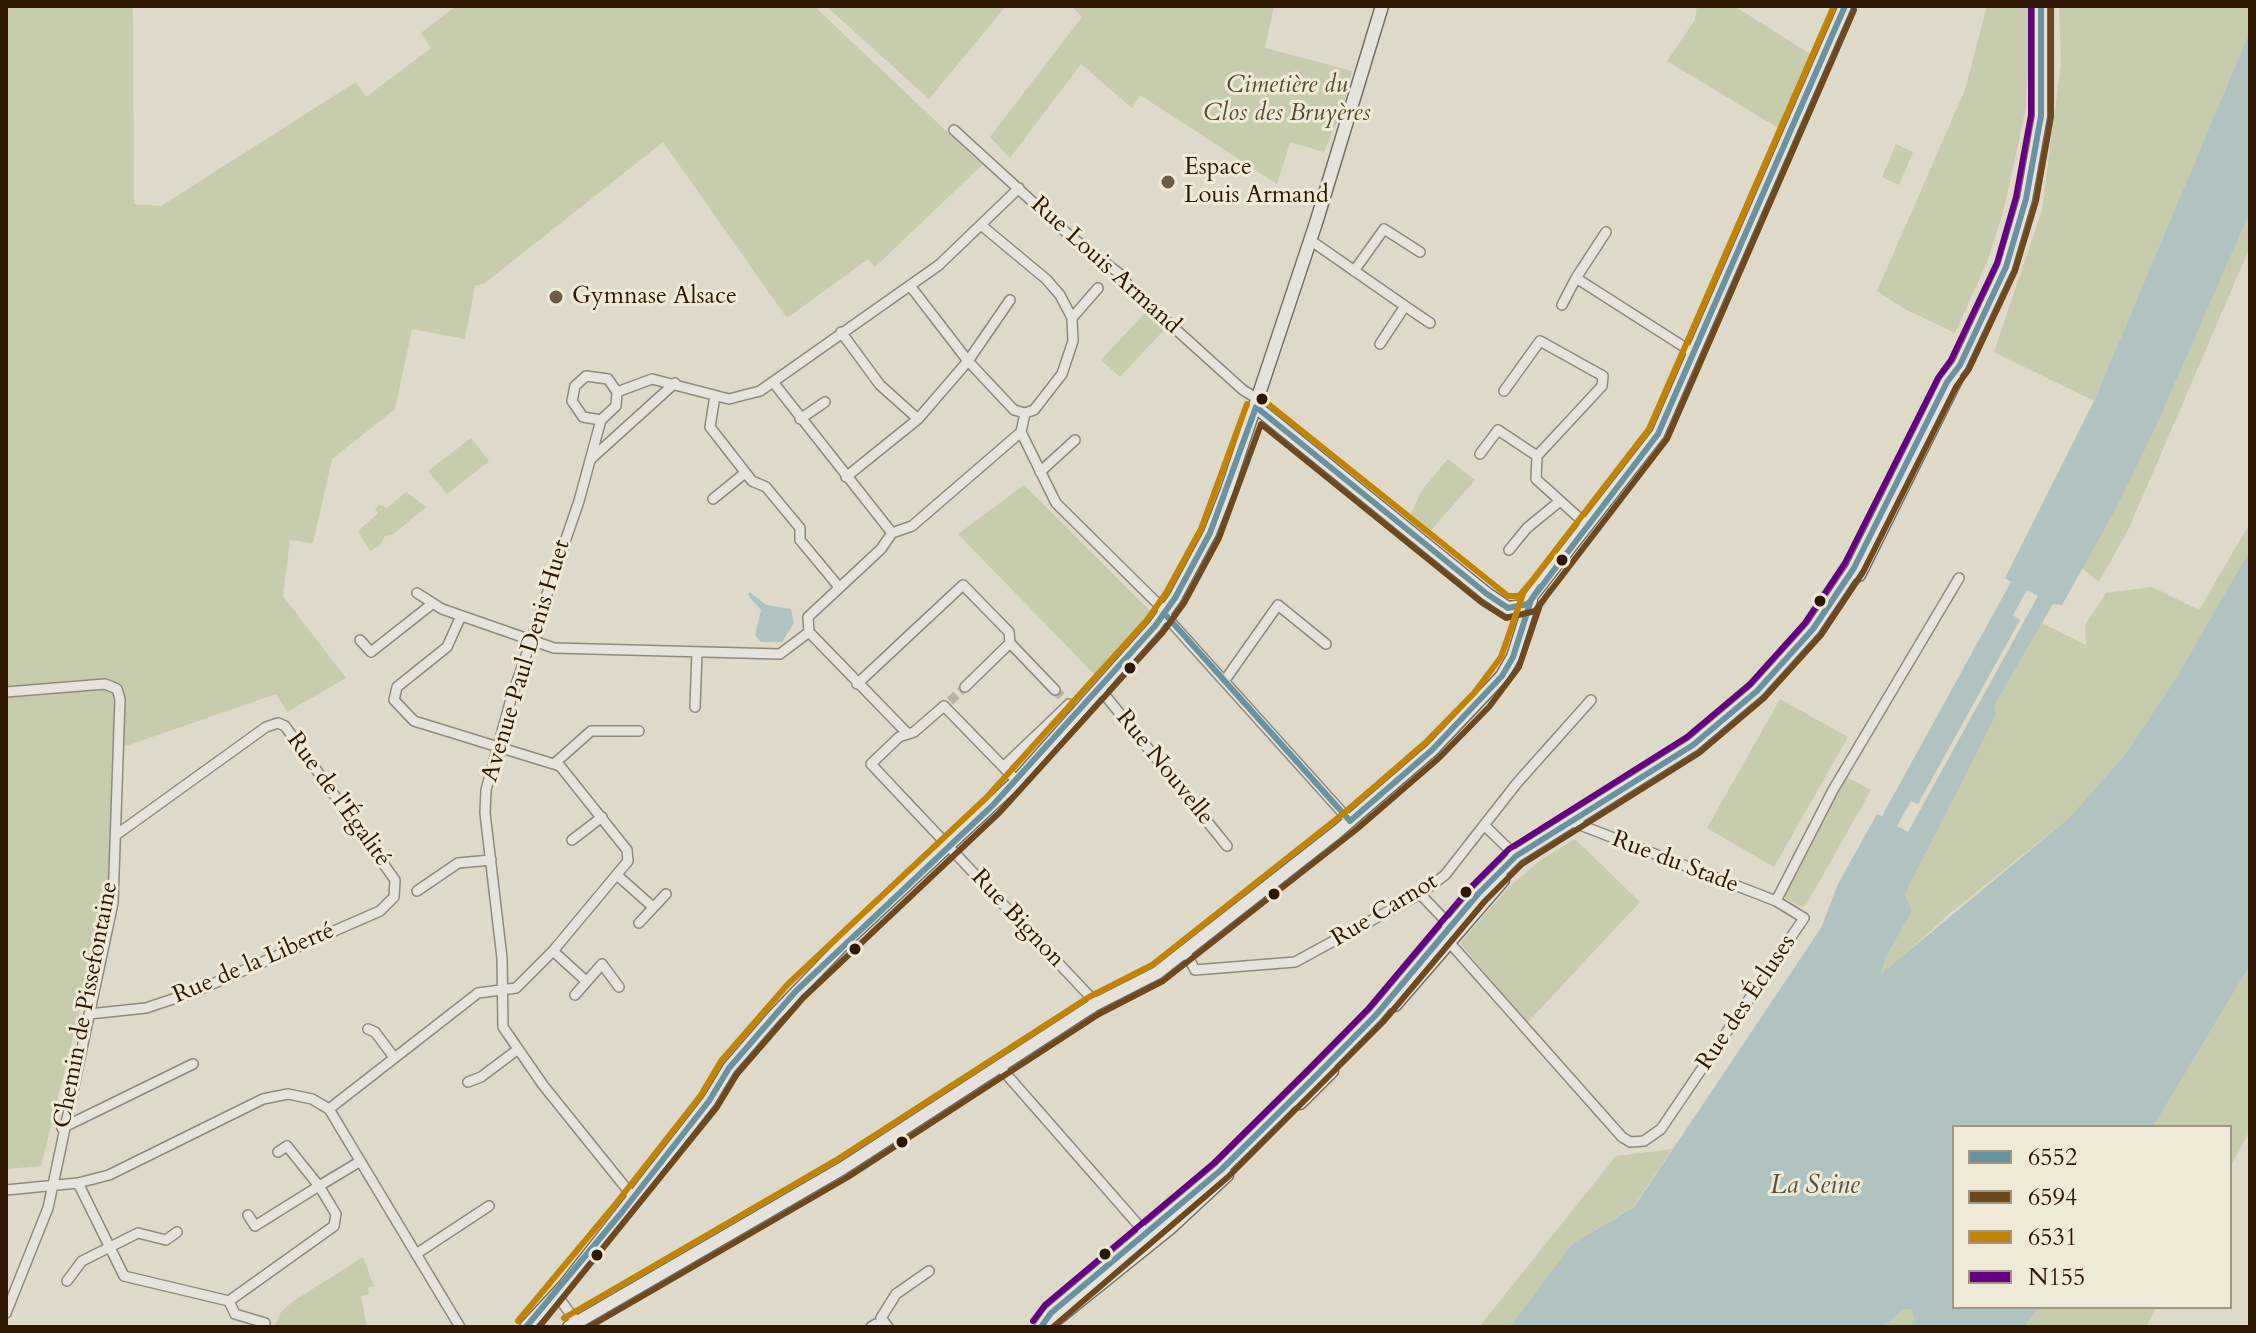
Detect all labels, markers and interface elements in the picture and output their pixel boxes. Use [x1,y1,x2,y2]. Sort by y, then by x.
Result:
park label: Cimetière du Clos des Bruyères [1203,72,1371,128]
place label: Espace Louis Armand [1184,154,1329,210]
marker: Espace Louis Armand [1159,173,1177,191]
street label: Rue Louis Armand [1024,191,1186,341]
place label: Gymnase Alsace [572,283,737,311]
marker: Gymnase Alsace [547,288,565,306]
unlabelled marker [1254,391,1270,407]
street label: Avenue Paul Denis Huet [476,537,578,785]
unlabelled marker [1554,552,1570,568]
unlabelled marker [1812,593,1828,609]
unlabelled marker [1122,660,1138,676]
street label: Rue Nouvelle [1109,705,1219,831]
street label: Rue de l'Égalité [280,727,396,873]
street label: Rue du Stade [1608,826,1742,900]
street label: Rue Bignon [964,864,1070,974]
street label: Rue Carnot [1327,868,1443,954]
street label: Chemin de Pissefontaine [49,879,125,1131]
unlabelled marker [1458,884,1474,900]
unlabelled marker [1266,886,1282,902]
street label: Rue de la Liberté [169,917,339,1011]
street label: Rue des Écluses [1691,930,1803,1076]
unlabelled marker [847,941,863,957]
legend [1952,1125,2232,1309]
unlabelled marker [894,1134,910,1150]
text: 6552 [2028,1141,2077,1174]
water label: La Seine [1770,1171,1860,1203]
text: 6594 [2028,1181,2077,1214]
text: 6531 [2028,1221,2077,1254]
unlabelled marker [1097,1246,1113,1262]
unlabelled marker [589,1247,605,1263]
text: N155 [2028,1261,2085,1294]

